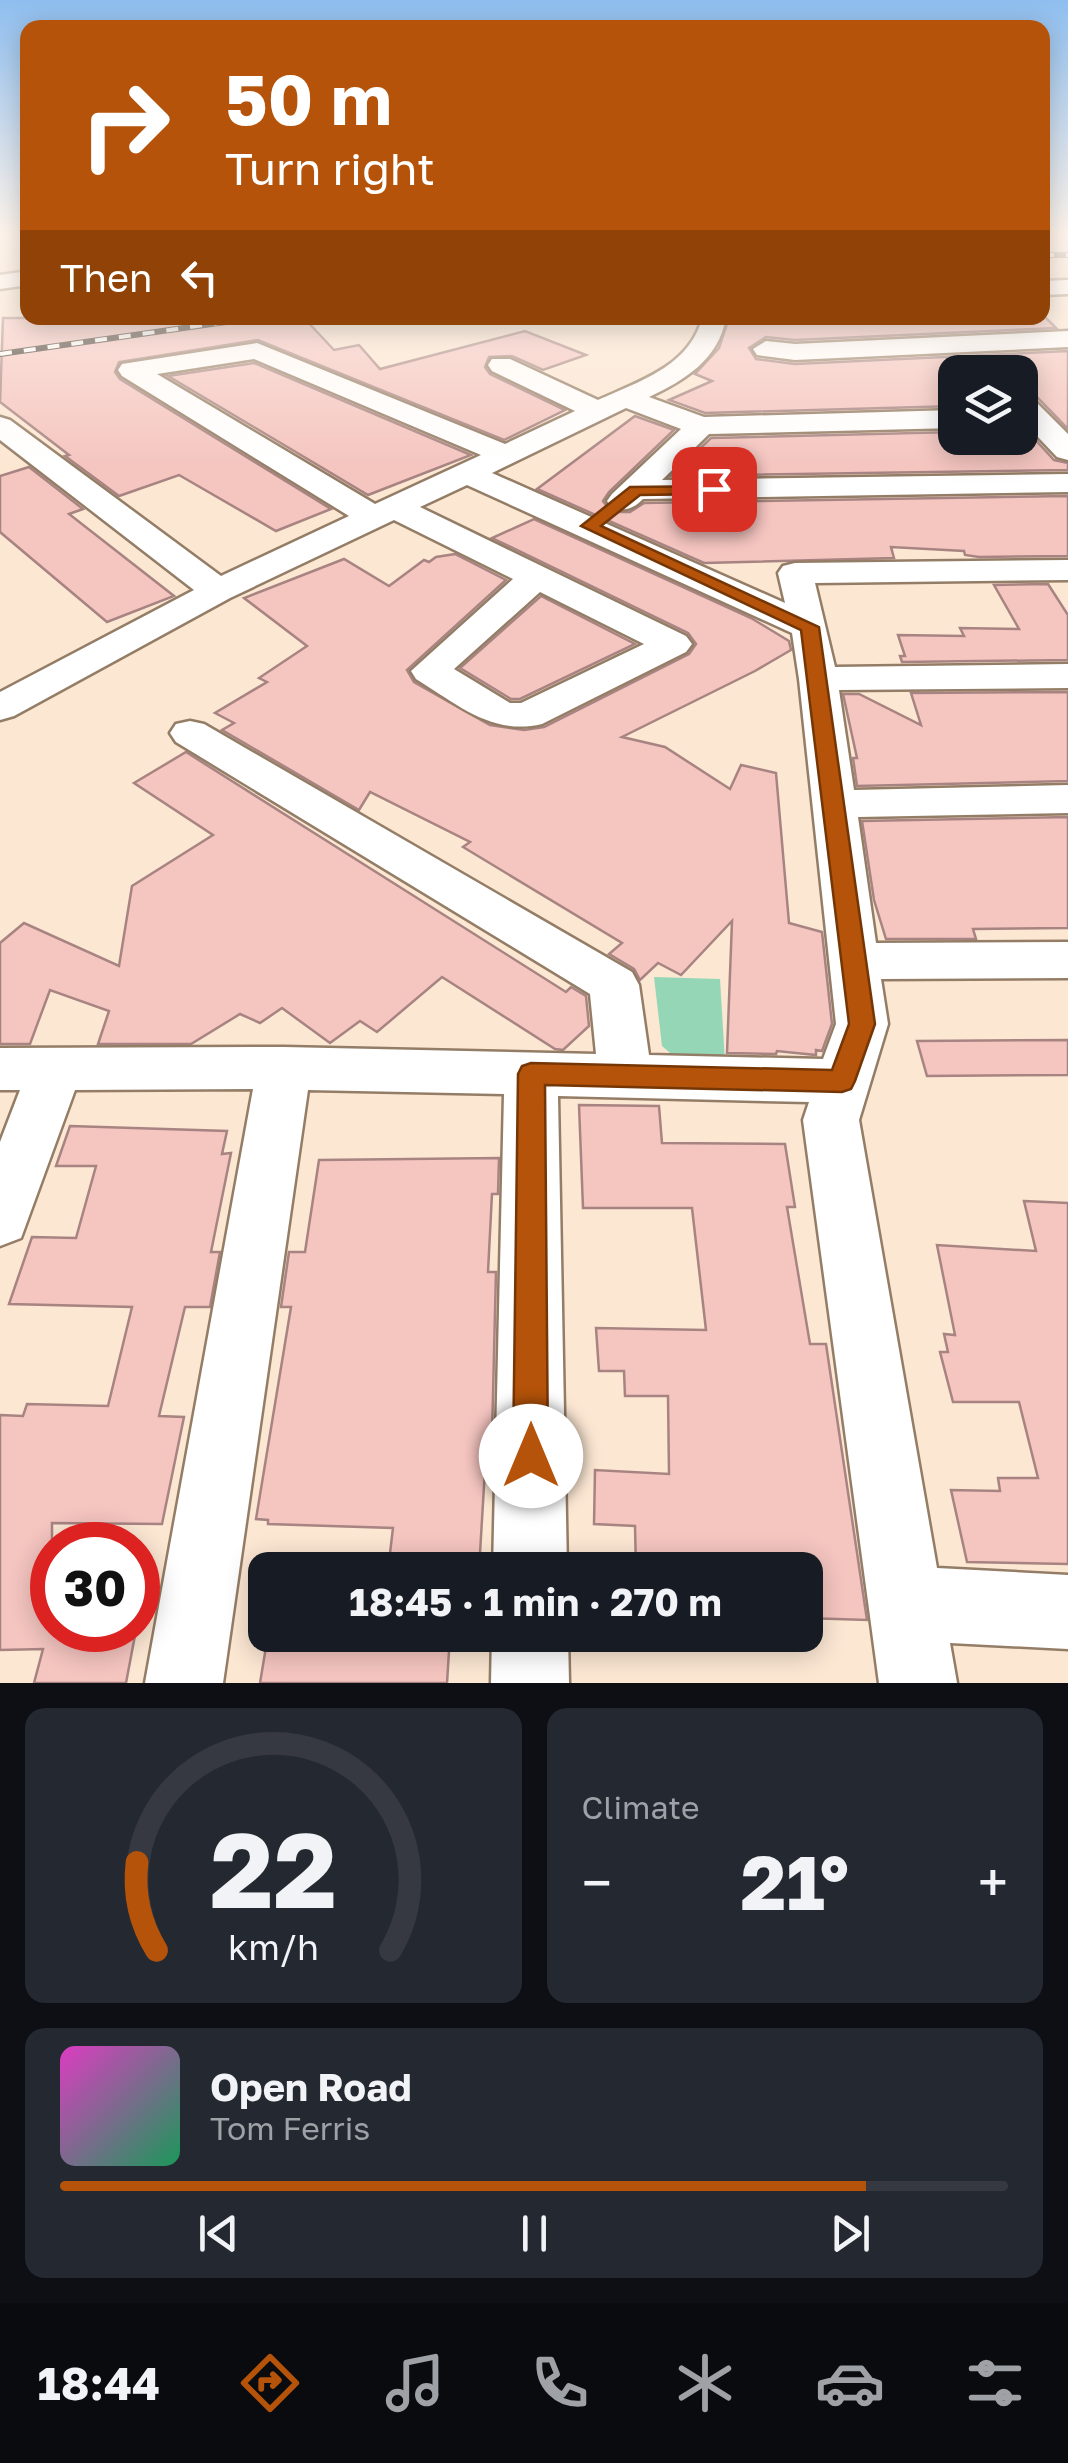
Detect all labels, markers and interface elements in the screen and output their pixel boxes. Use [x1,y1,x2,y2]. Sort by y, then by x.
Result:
text: 50 m [225,56,392,140]
icon: right [60,60,190,190]
text: Turn right [225,141,435,195]
icon: left [172,250,227,305]
text: Then [60,255,152,300]
map controls [938,355,1038,455]
button: layers [938,355,1038,455]
pin [672,447,757,532]
icon: arrive [687,462,742,517]
position arrow [479,1404,583,1508]
speed limit sign: 30 [30,1522,160,1652]
text: 18:45 · 1 min · 270 m [349,1579,722,1624]
text: Climate [582,1788,700,1826]
text: 22 [210,1806,337,1931]
text: 21° [740,1836,849,1927]
text: − [582,1849,612,1915]
text: + [978,1849,1008,1915]
text: km/h [228,1925,319,1968]
text: Open Road [210,2064,412,2109]
text: Tom Ferris [210,2109,370,2147]
icon: previous [191,2206,246,2261]
icon: pause [507,2206,562,2261]
icon: next [823,2206,878,2261]
icon: directions [235,2348,305,2418]
icon: music [380,2348,450,2418]
icon: phone [525,2348,595,2418]
icon: climate [670,2348,740,2418]
icon: car [815,2348,885,2418]
icon: filters [960,2348,1030,2418]
text: 18:44 [38,2356,160,2410]

